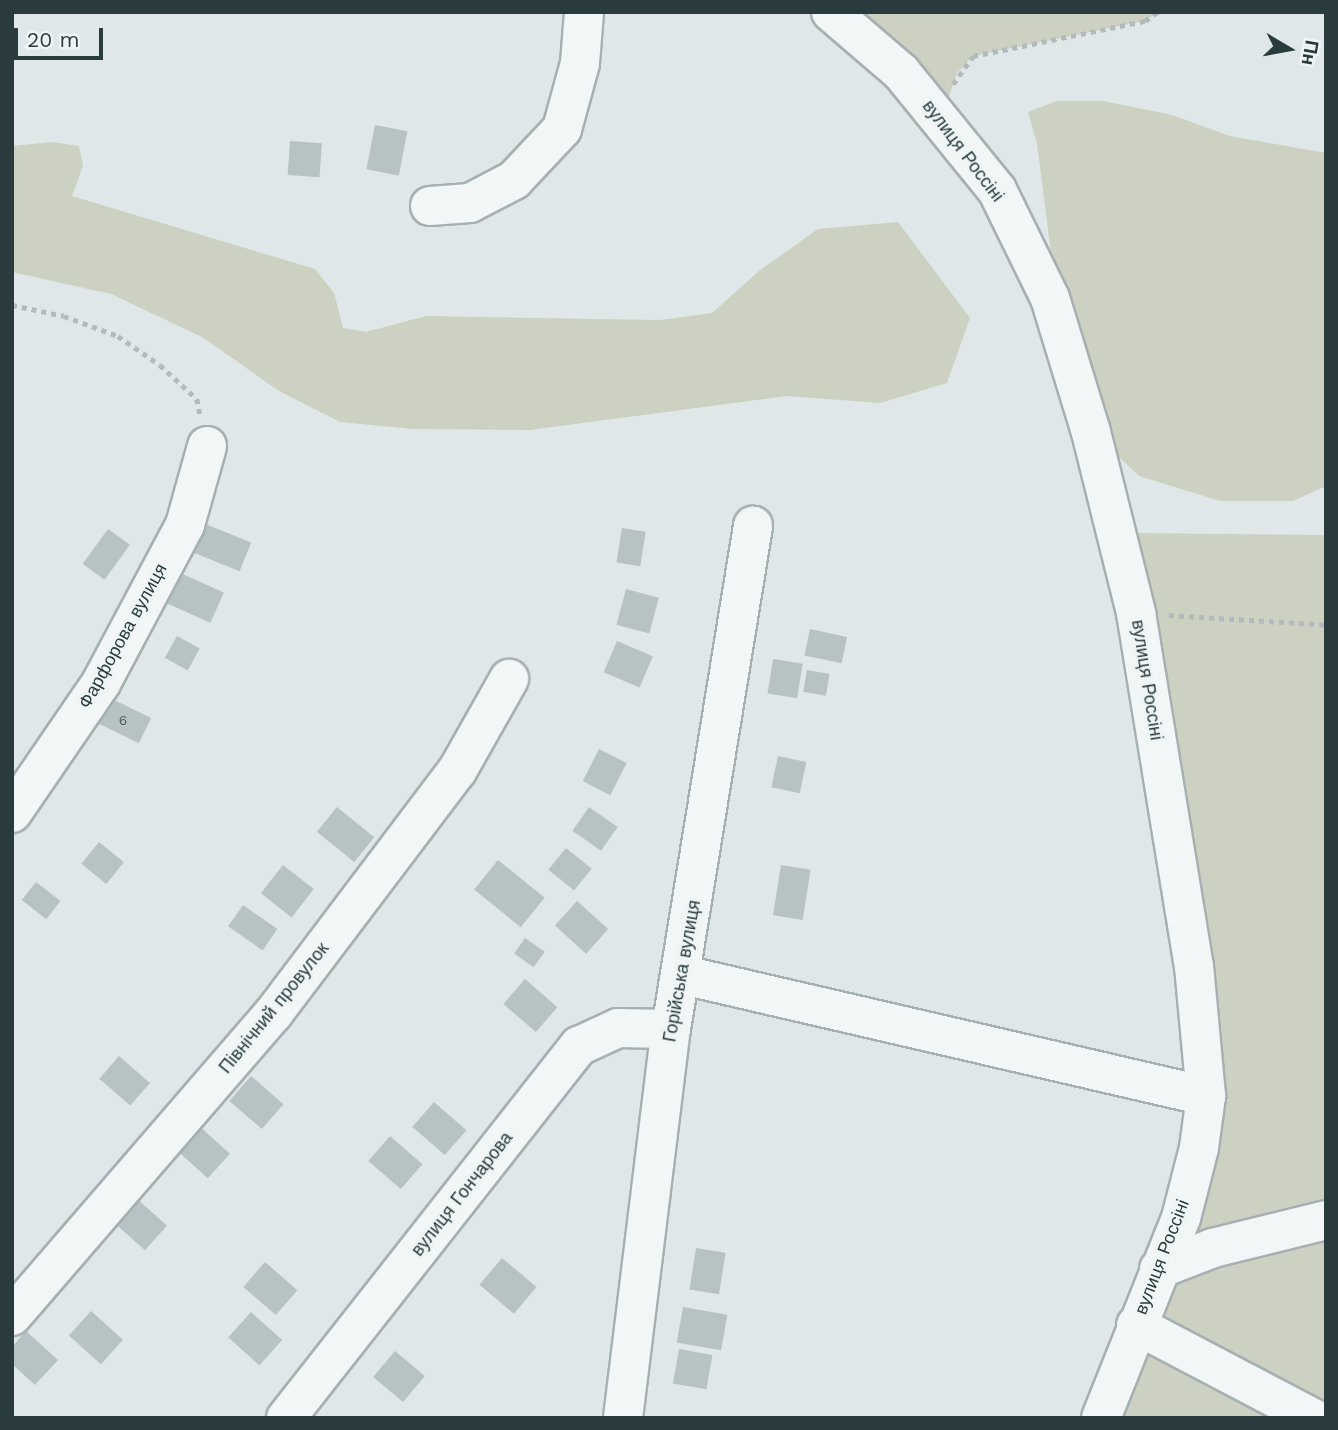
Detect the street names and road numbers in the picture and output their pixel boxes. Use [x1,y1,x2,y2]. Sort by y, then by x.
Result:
street label: вулиця Россіні [918,96,1008,206]
street label: Фарфорова вулиця [74,560,172,712]
street label: вулиця Россіні [1127,618,1167,742]
street label: Горійська вулиця [659,898,705,1044]
street label: Північний провулок [215,938,333,1078]
street label: вулиця Гончарова [407,1128,517,1260]
street label: вулиця Россіні [1130,1196,1194,1318]

